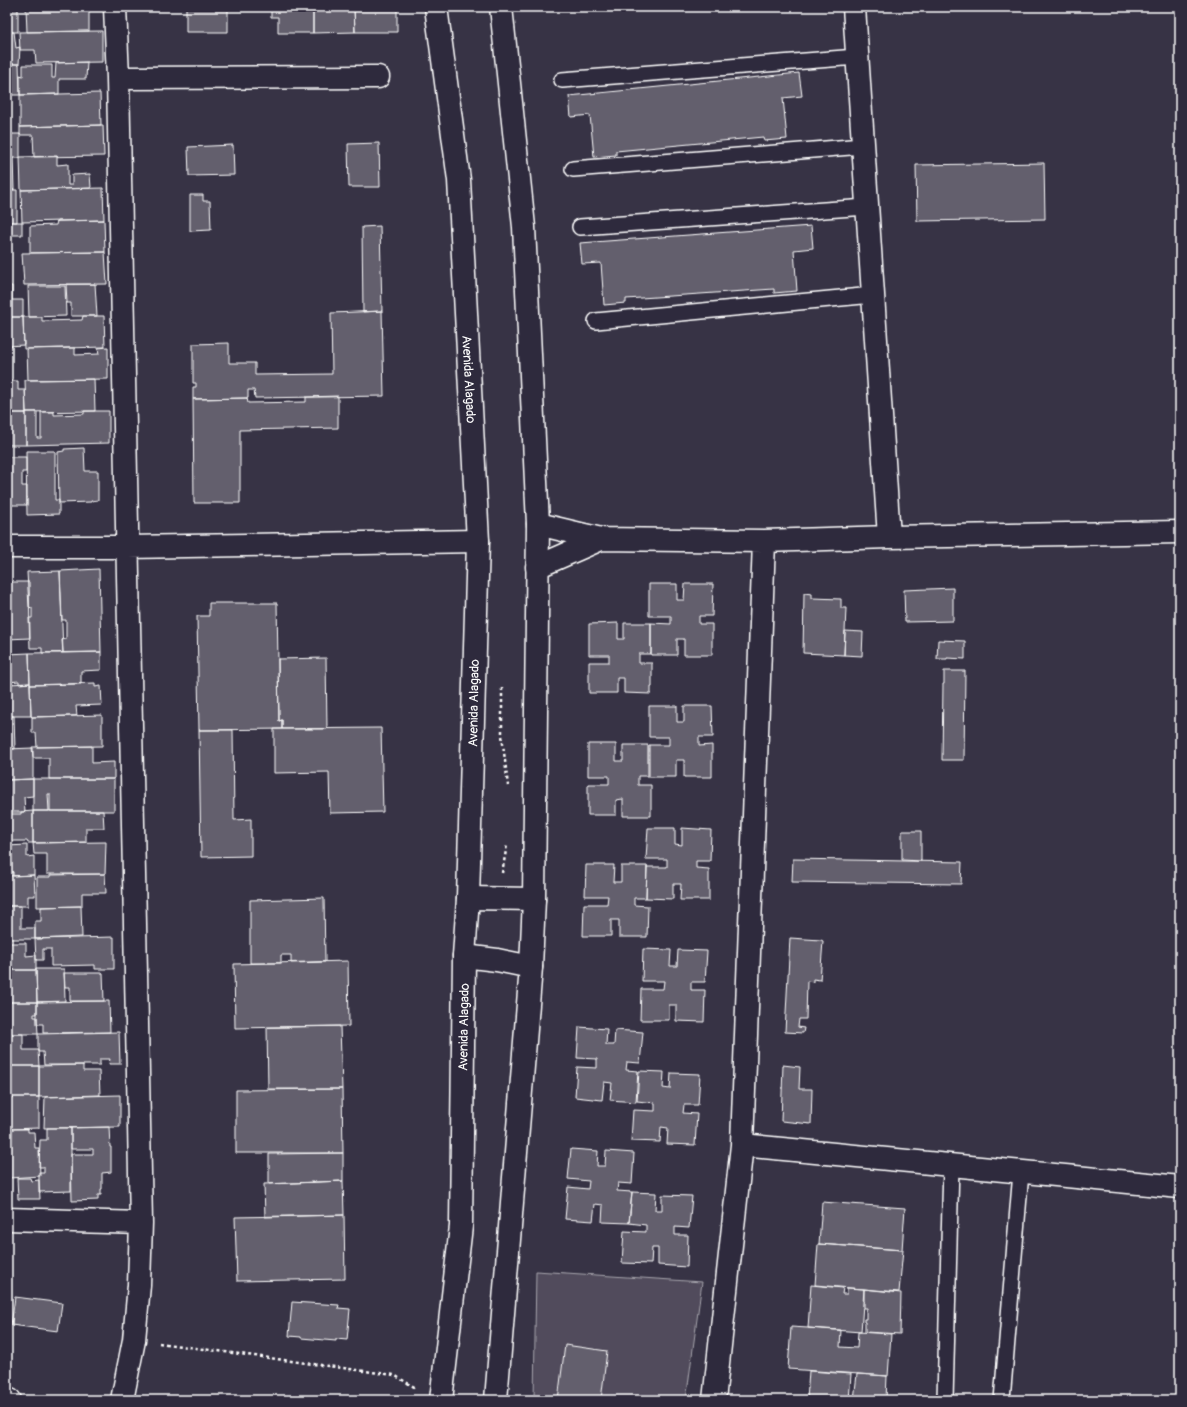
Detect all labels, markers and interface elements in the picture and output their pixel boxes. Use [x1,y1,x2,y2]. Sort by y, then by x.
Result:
street label: Avenida Alagado [458,335,479,424]
street label: Avenida Alagado [465,659,483,747]
street label: Avenida Alagado [455,983,473,1071]

